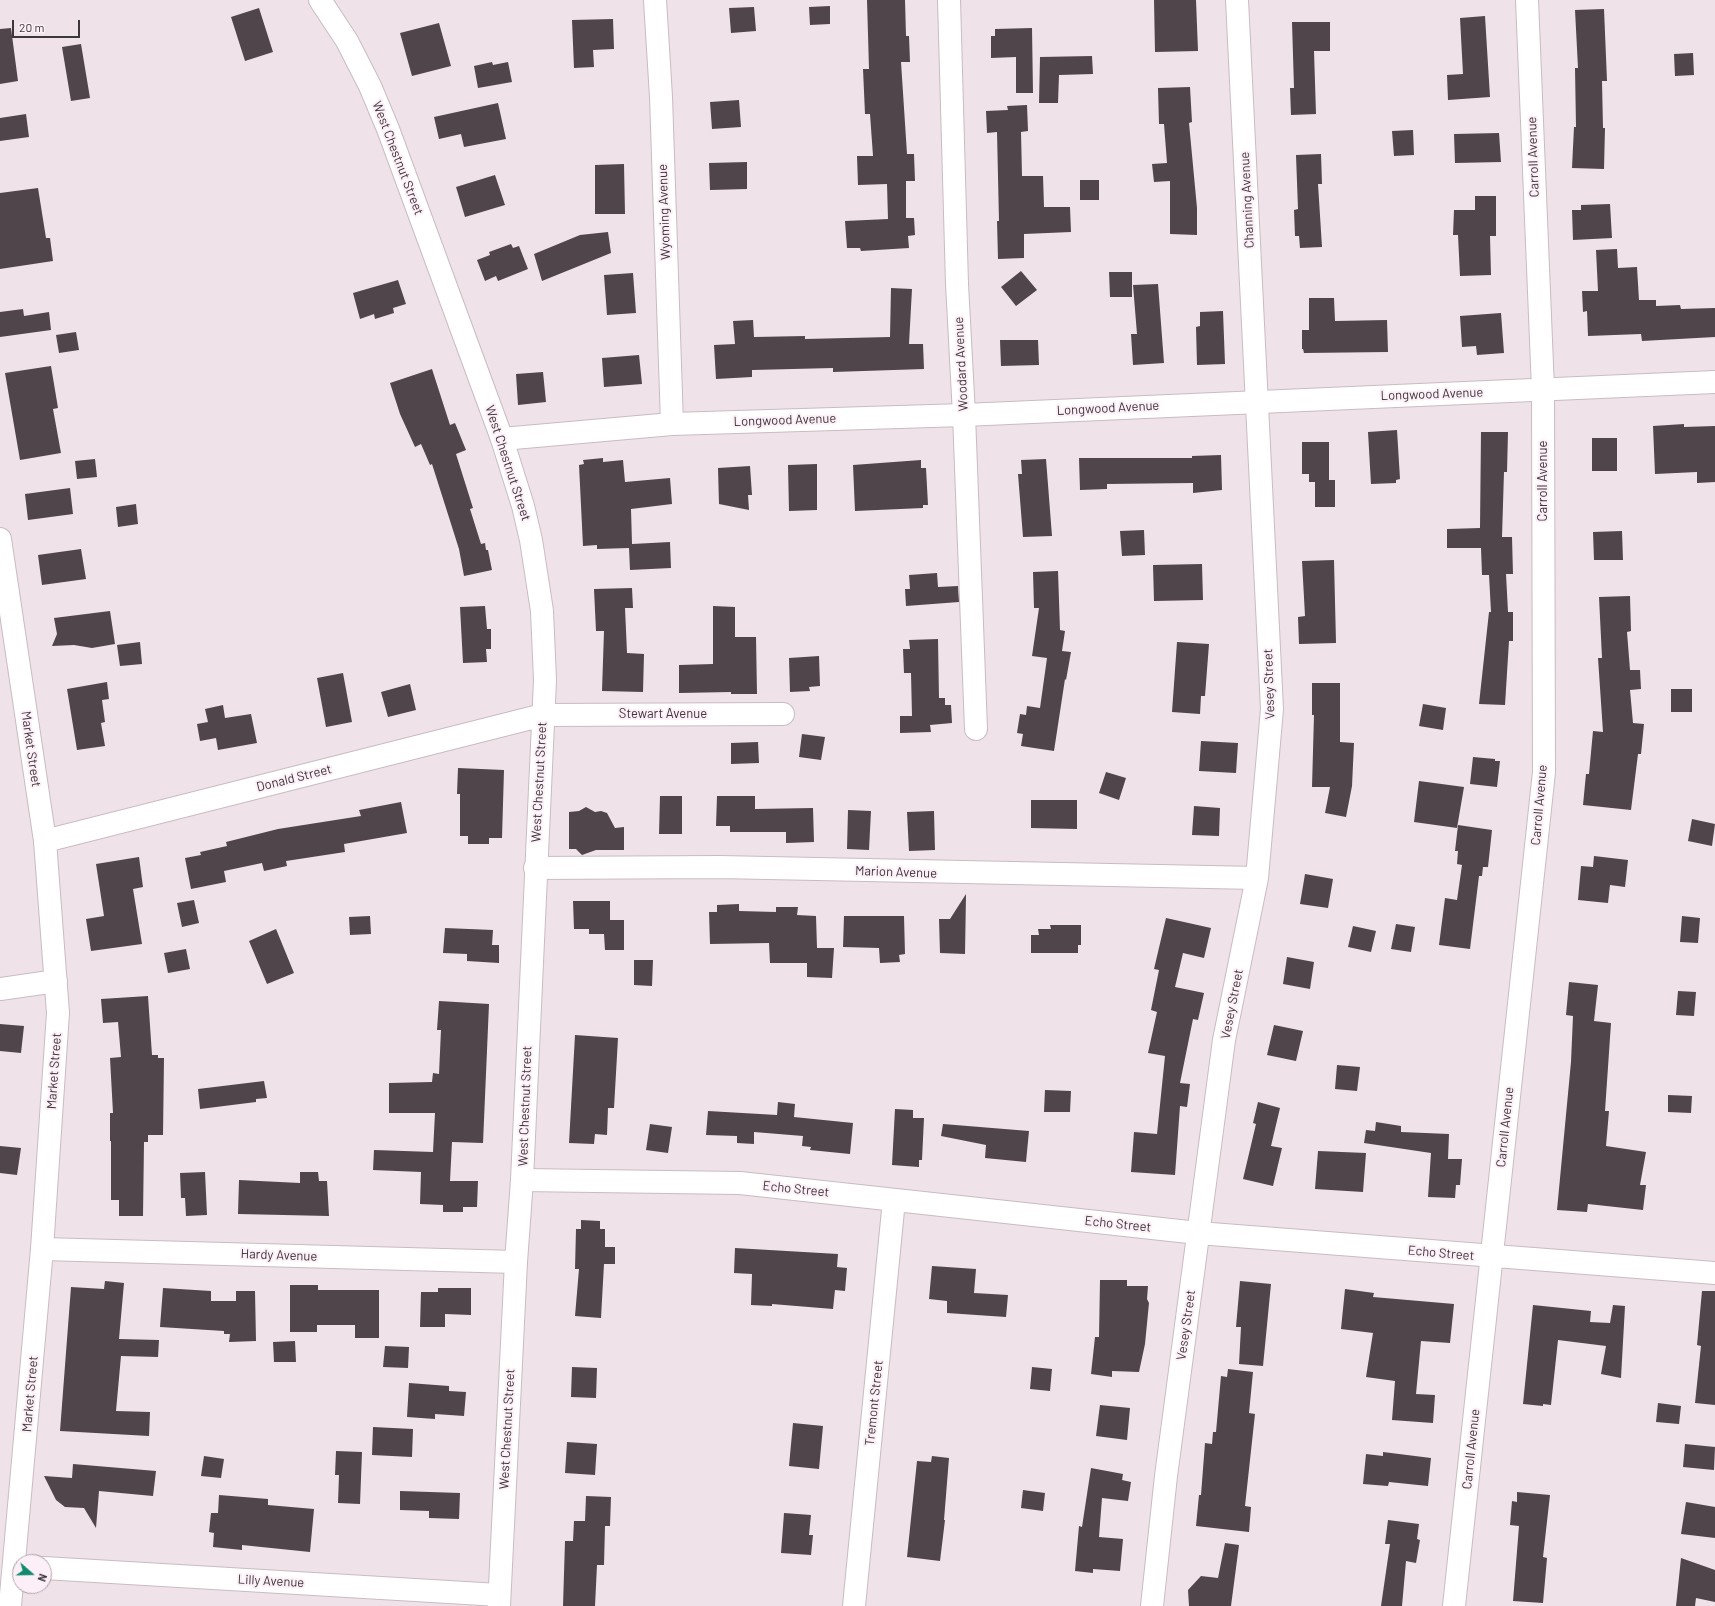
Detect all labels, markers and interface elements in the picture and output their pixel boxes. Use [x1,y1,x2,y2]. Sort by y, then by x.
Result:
scale bar [14,12,82,38]
text: 20 m [19,20,45,34]
street label: West Chestnut Street [369,99,427,217]
street label: Carroll Avenue [1524,116,1542,198]
street label: Channing Avenue [1237,151,1257,249]
street label: Wyoming Avenue [655,164,673,260]
street label: Woodard Avenue [951,316,971,412]
street label: Longwood Avenue [1380,384,1484,404]
street label: Longwood Avenue [1056,398,1160,418]
street label: West Chestnut Street [482,403,534,523]
street label: Longwood Avenue [733,410,837,430]
street label: Carroll Avenue [1535,441,1551,521]
street label: Vesey Street [1260,648,1278,720]
street label: Stewart Avenue [619,706,707,722]
street label: Market Street [18,710,44,788]
street label: West Chestnut Street [528,721,550,843]
street label: Donald Street [255,761,333,795]
street label: Carroll Avenue [1528,764,1550,846]
street label: Marion Avenue [855,863,937,881]
street label: Vesey Street [1218,968,1246,1040]
street label: Market Street [44,1032,64,1110]
street label: West Chestnut Street [515,1045,535,1167]
street label: Carroll Avenue [1493,1086,1517,1168]
street label: Echo Street [762,1178,830,1200]
street label: Echo Street [1084,1213,1152,1235]
street label: Echo Street [1407,1242,1475,1264]
street label: Hardy Avenue [240,1246,318,1264]
street label: Vesey Street [1173,1289,1199,1361]
street label: Market Street [19,1355,41,1433]
street label: Tremont Street [862,1359,886,1447]
street label: West Chestnut Street [496,1368,518,1490]
street label: Carroll Avenue [1459,1408,1483,1490]
north arrow [12,1554,52,1594]
street label: Lilly Avenue [237,1571,305,1591]
text: N [35,1572,50,1584]

